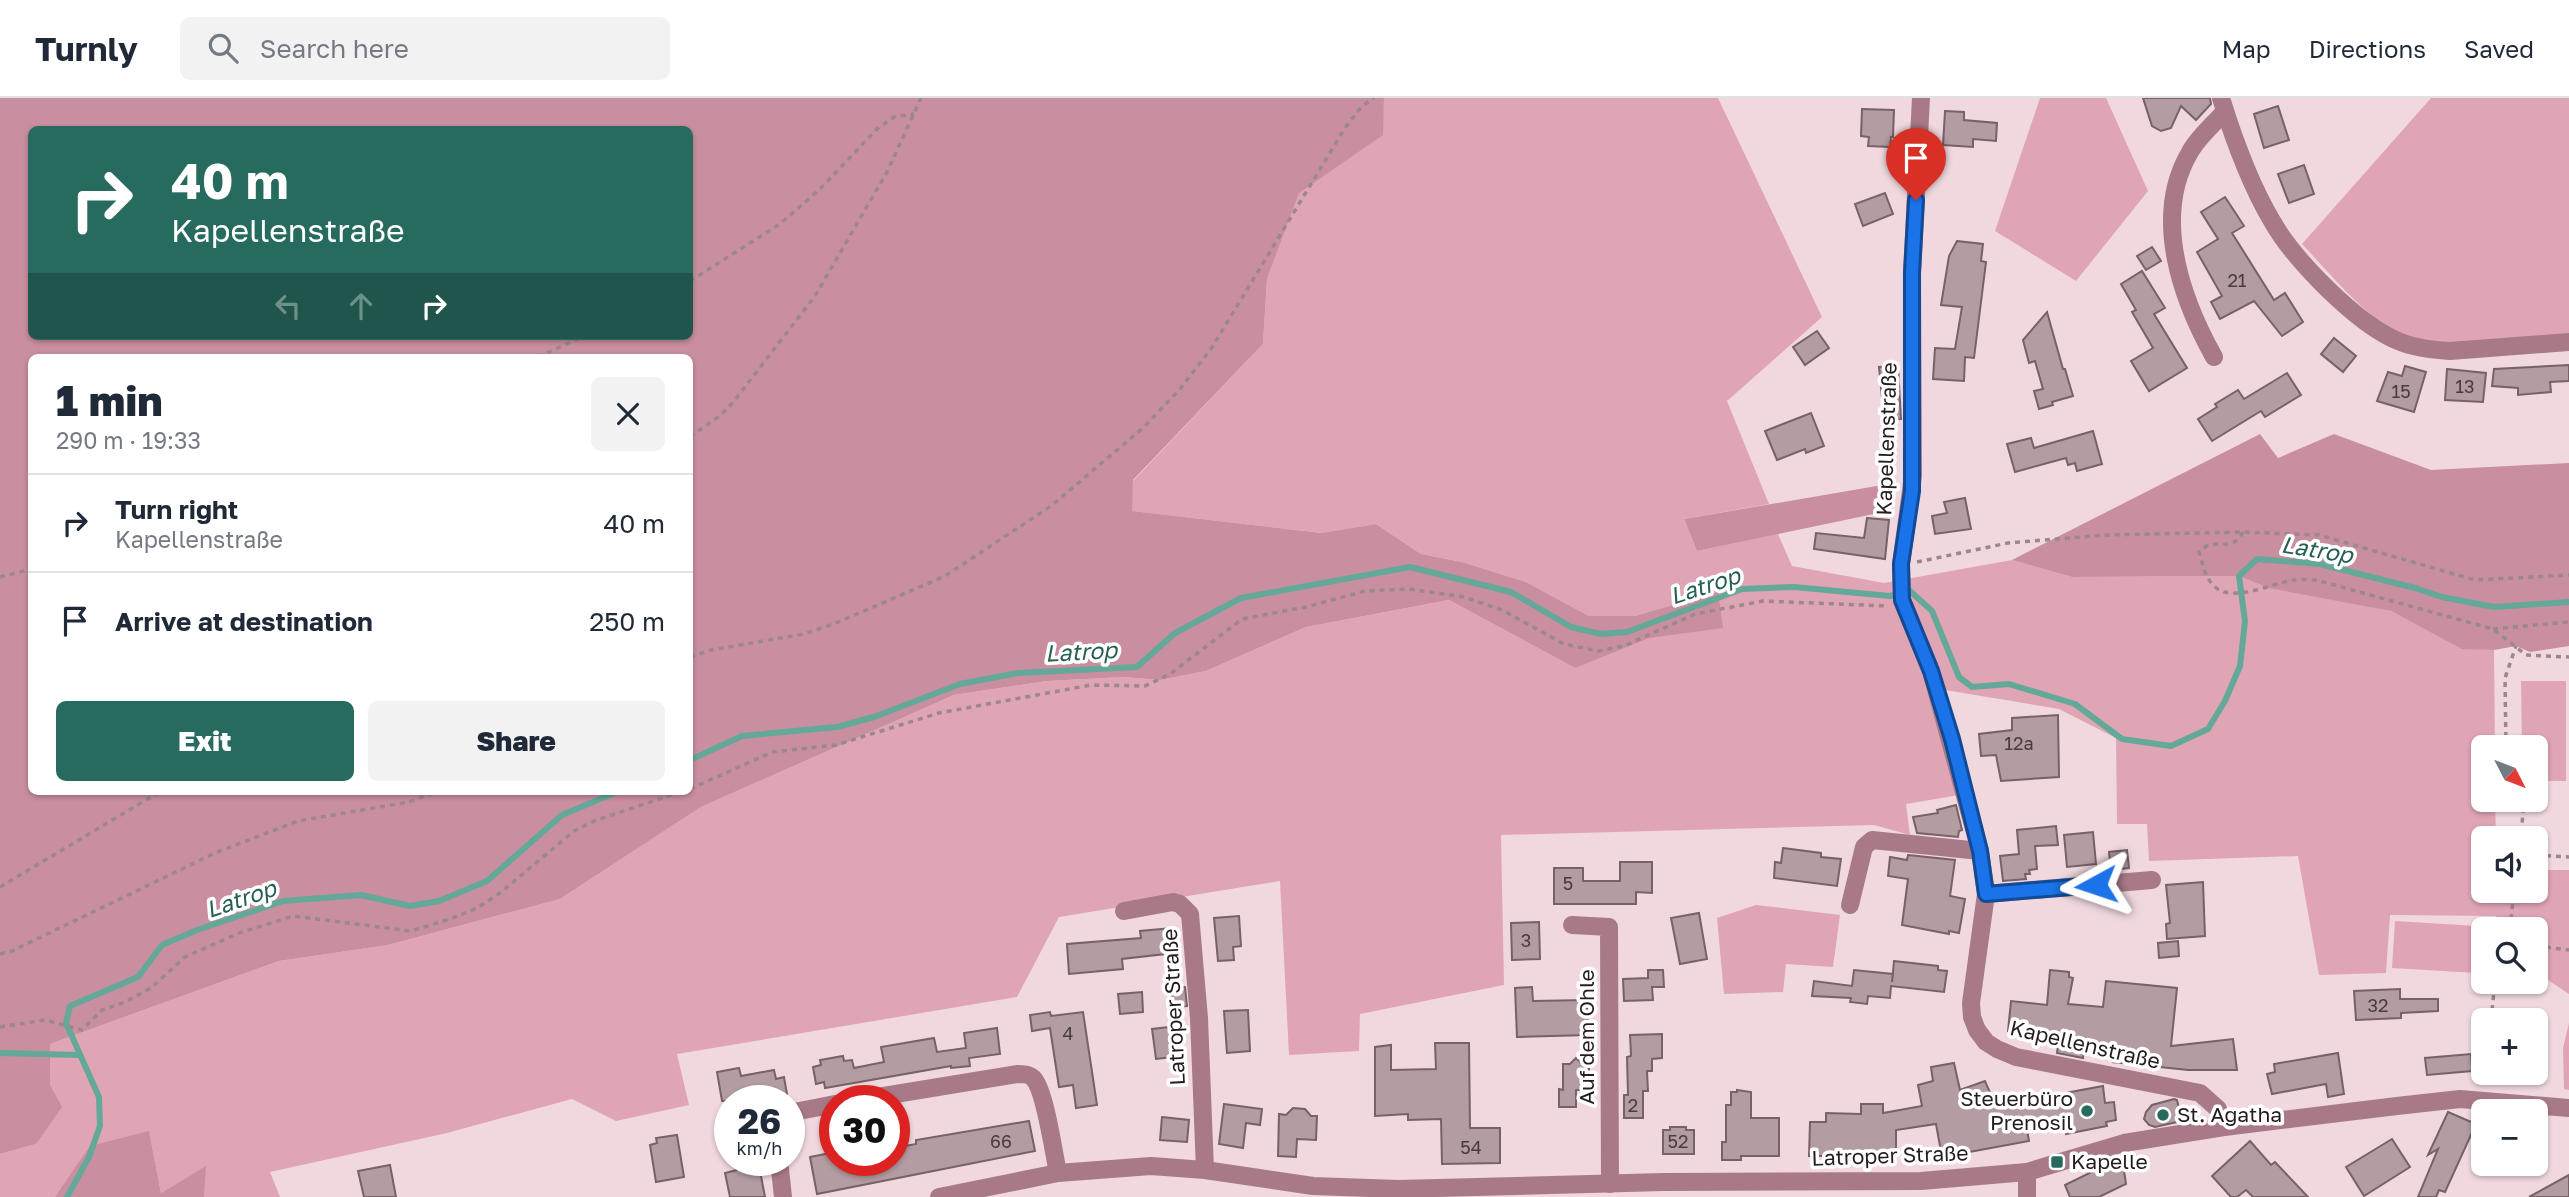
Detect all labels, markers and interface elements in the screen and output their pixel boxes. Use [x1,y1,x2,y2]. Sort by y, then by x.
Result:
search box [180,17,670,80]
text: Turnly [35,29,138,68]
icon: search [204,29,242,67]
text: Search here [260,33,409,64]
text: Map [2222,34,2271,63]
text: Directions [2309,34,2426,63]
text: Saved [2464,34,2534,63]
pin [1886,128,1946,200]
icon: arrive [1897,139,1935,177]
text: 40 m [171,151,289,210]
icon: right [56,154,147,245]
text: Kapellenstraße [171,211,405,249]
house number: 21 [2227,269,2247,291]
icon: left [269,287,307,325]
icon: ahead [342,287,380,325]
icon: right [415,287,453,325]
street label: Kapellenstraße [1870,362,1902,516]
text: 1 min [56,375,163,425]
house number: 13 [2455,375,2475,397]
button: close [591,377,665,451]
house number: 15 [2391,380,2411,402]
text: 290 m · 19:33 [56,426,201,454]
text: Turn right [115,494,238,525]
icon: right [56,504,94,542]
text: 40 m [604,508,665,539]
text: Kapellenstraße [115,525,283,553]
water label: Latrop [2279,530,2357,569]
water label: Latrop [1666,560,1745,609]
icon: arrive [56,602,94,640]
text: Arrive at destination [115,606,373,637]
text: 250 m [589,606,665,637]
water label: Latrop [1044,635,1119,667]
button: Exit [56,701,354,781]
button: Share [368,701,665,781]
house number: 12a [2004,732,2034,754]
north arrow [2471,735,2548,812]
map controls [2471,735,2548,1176]
button: sound [2471,826,2548,903]
position arrow [2059,848,2133,922]
water label: Latrop [202,872,281,923]
house number: 5 [1563,872,1573,894]
button: search [2471,917,2548,994]
street label: Latroper Straße [1156,928,1190,1086]
house number: 3 [1521,929,1531,951]
street label: Auf dem Ohle [1573,969,1599,1105]
house number: 32 [2368,994,2388,1016]
button: + [2471,1008,2548,1085]
street label: Kapellenstraße [2008,1014,2163,1074]
house number: 4 [1063,1022,1074,1044]
speed limit sign: 30 [819,1085,910,1176]
place label: Steuerbüro Prenosil [1960,1085,2073,1135]
house number: 2 [1628,1094,1638,1116]
button: − [2471,1099,2548,1176]
text: 26 [738,1100,781,1142]
place label: St. Agatha [2177,1101,2282,1127]
marker: Steuerbüro Prenosil [2079,1103,2095,1119]
marker: St. Agatha [2155,1107,2171,1123]
house number: 66 [990,1130,1012,1152]
house number: 52 [1668,1130,1688,1152]
house number: 54 [1460,1136,1482,1158]
text: km/h [737,1137,782,1159]
street label: Latroper Straße [1811,1139,1969,1171]
place label: Kapelle [2071,1148,2148,1174]
marker: Kapelle [2049,1154,2065,1170]

